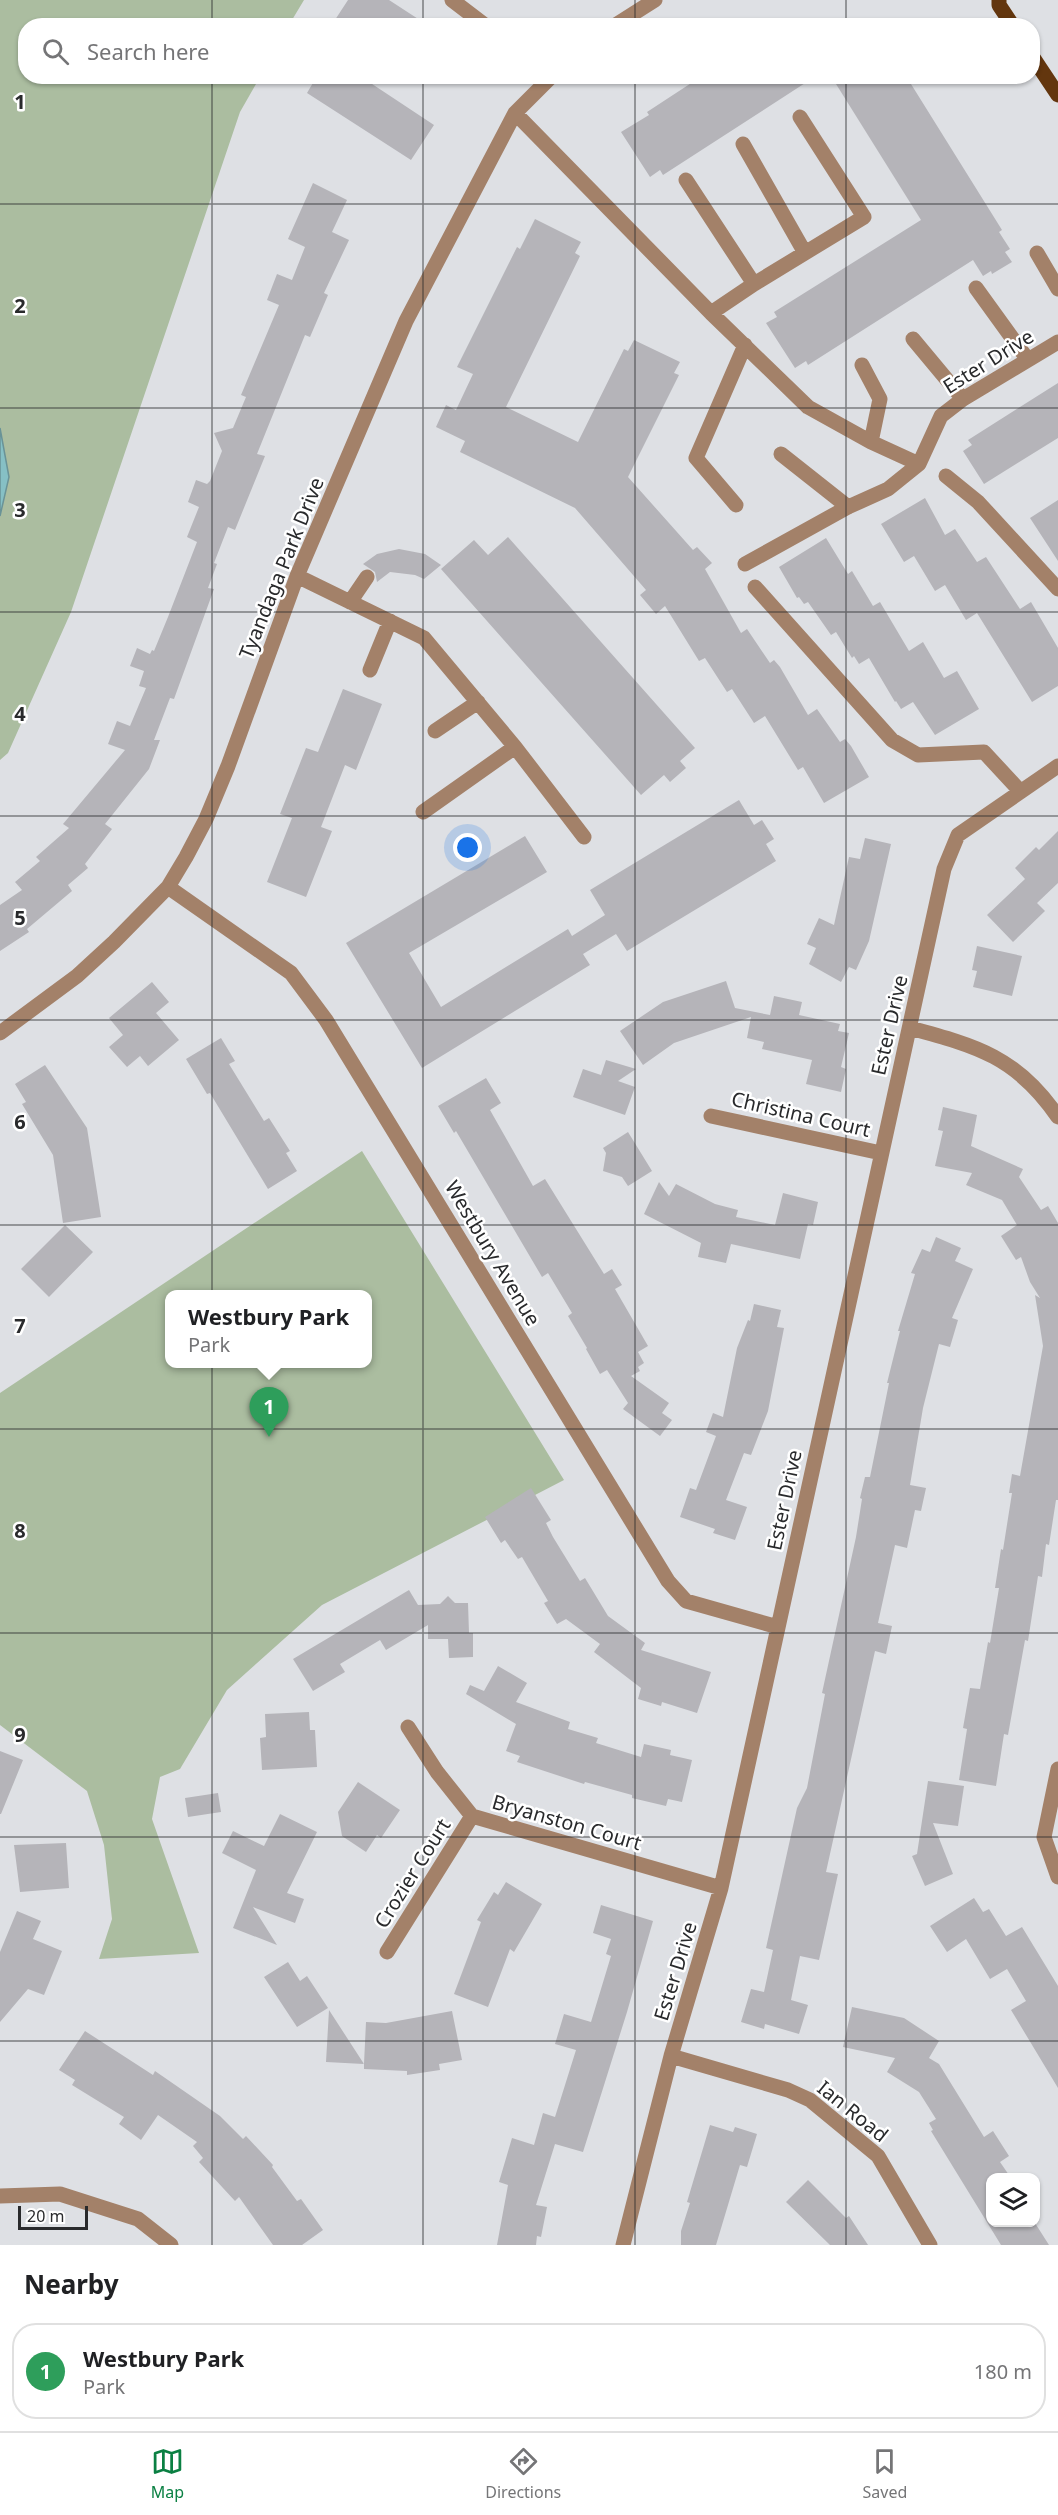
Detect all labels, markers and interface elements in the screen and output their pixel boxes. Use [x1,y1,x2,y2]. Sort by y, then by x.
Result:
search box [18,18,1040,84]
icon: search [39,35,72,68]
text: Search here [87,36,209,66]
text: 1 [14,88,26,115]
text: 2 [14,292,26,319]
street label: Ester Drive [938,322,1038,400]
street label: Tyandaga Park Drive [232,473,330,663]
text: 3 [14,496,26,523]
text: 4 [14,700,26,727]
your location [453,833,482,862]
text: 5 [14,904,26,931]
street label: Ester Drive [864,972,914,1078]
street label: Christina Court [729,1085,873,1143]
text: 6 [14,1108,26,1135]
street label: Westbury Avenue [439,1175,547,1331]
popup [165,1290,372,1368]
text: Westbury Park [188,1301,349,1331]
text: 7 [14,1312,26,1339]
text: Park [188,1331,230,1358]
pin: 1 [250,1388,288,1437]
street label: Ester Drive [760,1447,808,1553]
text: 8 [14,1517,26,1544]
text: 9 [14,1721,26,1748]
street label: Bryanston Court [489,1788,645,1856]
street label: Crozier Court [368,1813,456,1933]
street label: Ester Drive [647,1918,703,2024]
street label: Ian Road [812,2074,894,2148]
map controls [986,2173,1040,2227]
button: layers [986,2173,1040,2227]
scale bar [18,2203,88,2230]
text: 20 m [27,2205,64,2227]
text: Nearby [24,2266,119,2302]
text: Westbury Park [83,2343,244,2373]
text: 1 [40,2358,51,2385]
text: 180 m [974,2358,1032,2385]
text: Park [83,2373,125,2400]
tab: Map [151,2445,184,2503]
tab: Directions [485,2445,561,2503]
tab: Saved [863,2445,907,2503]

